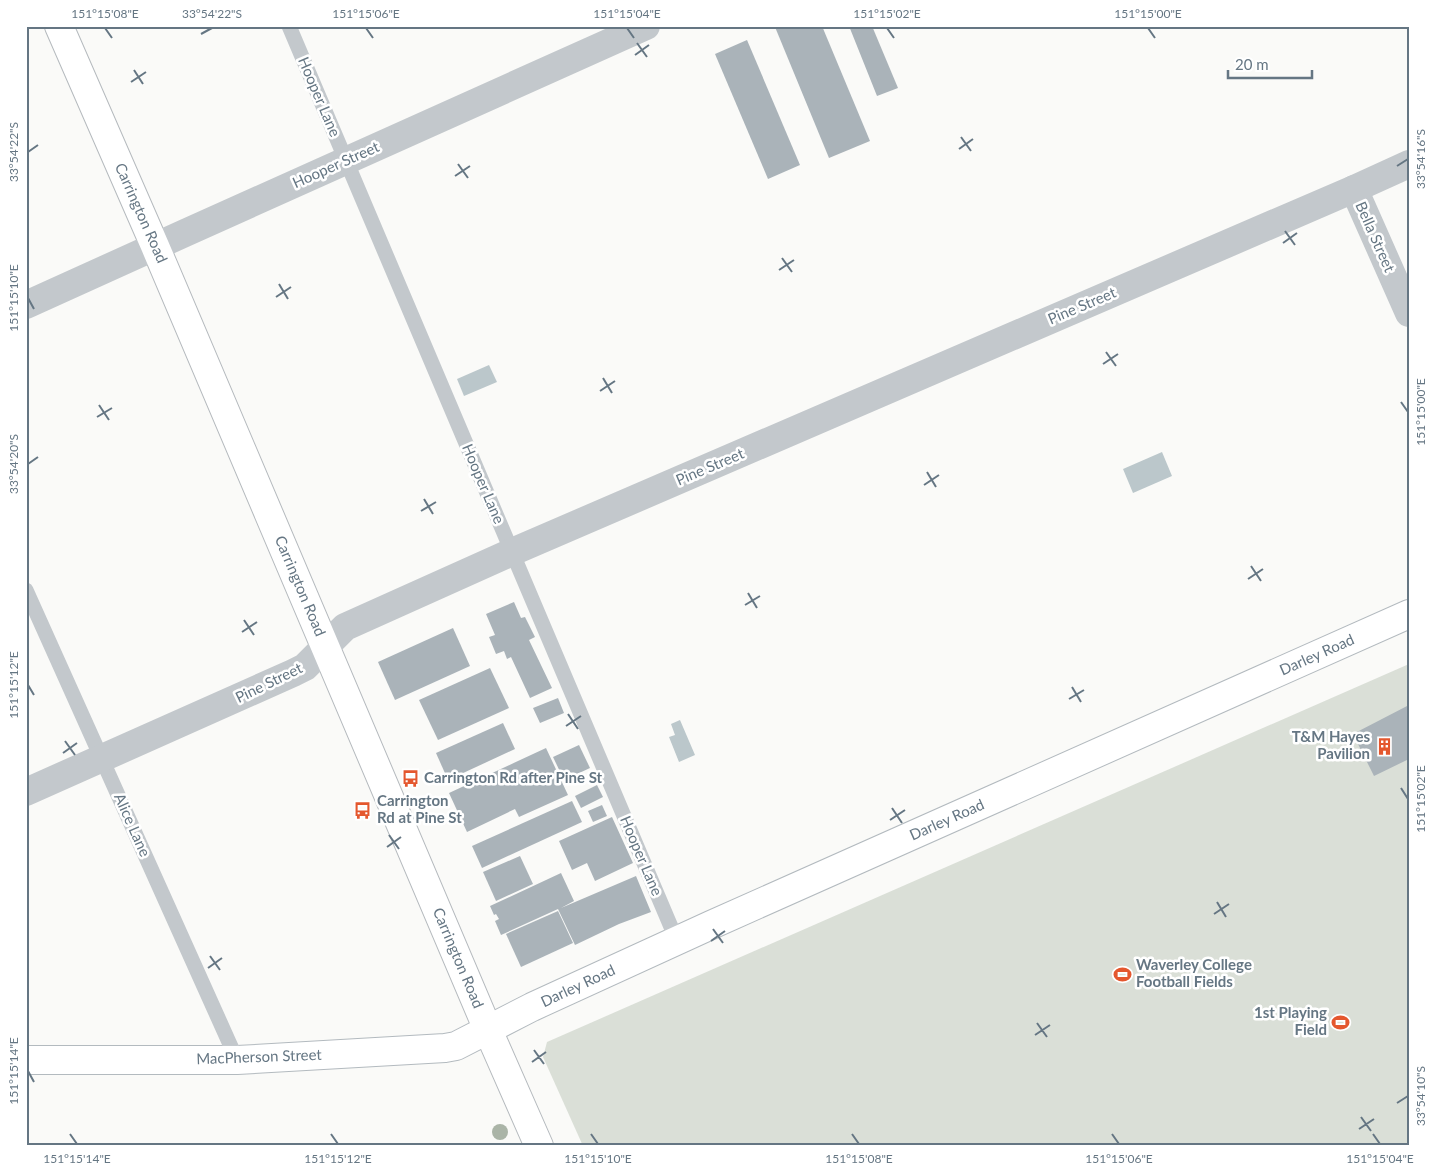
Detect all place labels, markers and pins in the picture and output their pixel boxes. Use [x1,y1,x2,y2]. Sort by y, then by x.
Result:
place label: T&M Hayes Pavilion [1292,727,1370,762]
building icon: T&M Hayes Pavilion [1374,736,1394,756]
bus stop icon: Carrington Rd after Pine St [400,768,420,788]
place label: Carrington Rd after Pine St [424,768,603,786]
place label: Carrington Rd at Pine St [377,791,462,826]
bus stop icon: Carrington Rd at Pine St [353,800,373,820]
place label: Waverley College Football Fields [1136,955,1252,990]
sports icon: Waverley College Football Fields [1112,964,1132,984]
place label: 1st Playing Field [1254,1003,1327,1038]
sports icon: 1st Playing Field [1331,1012,1351,1032]

